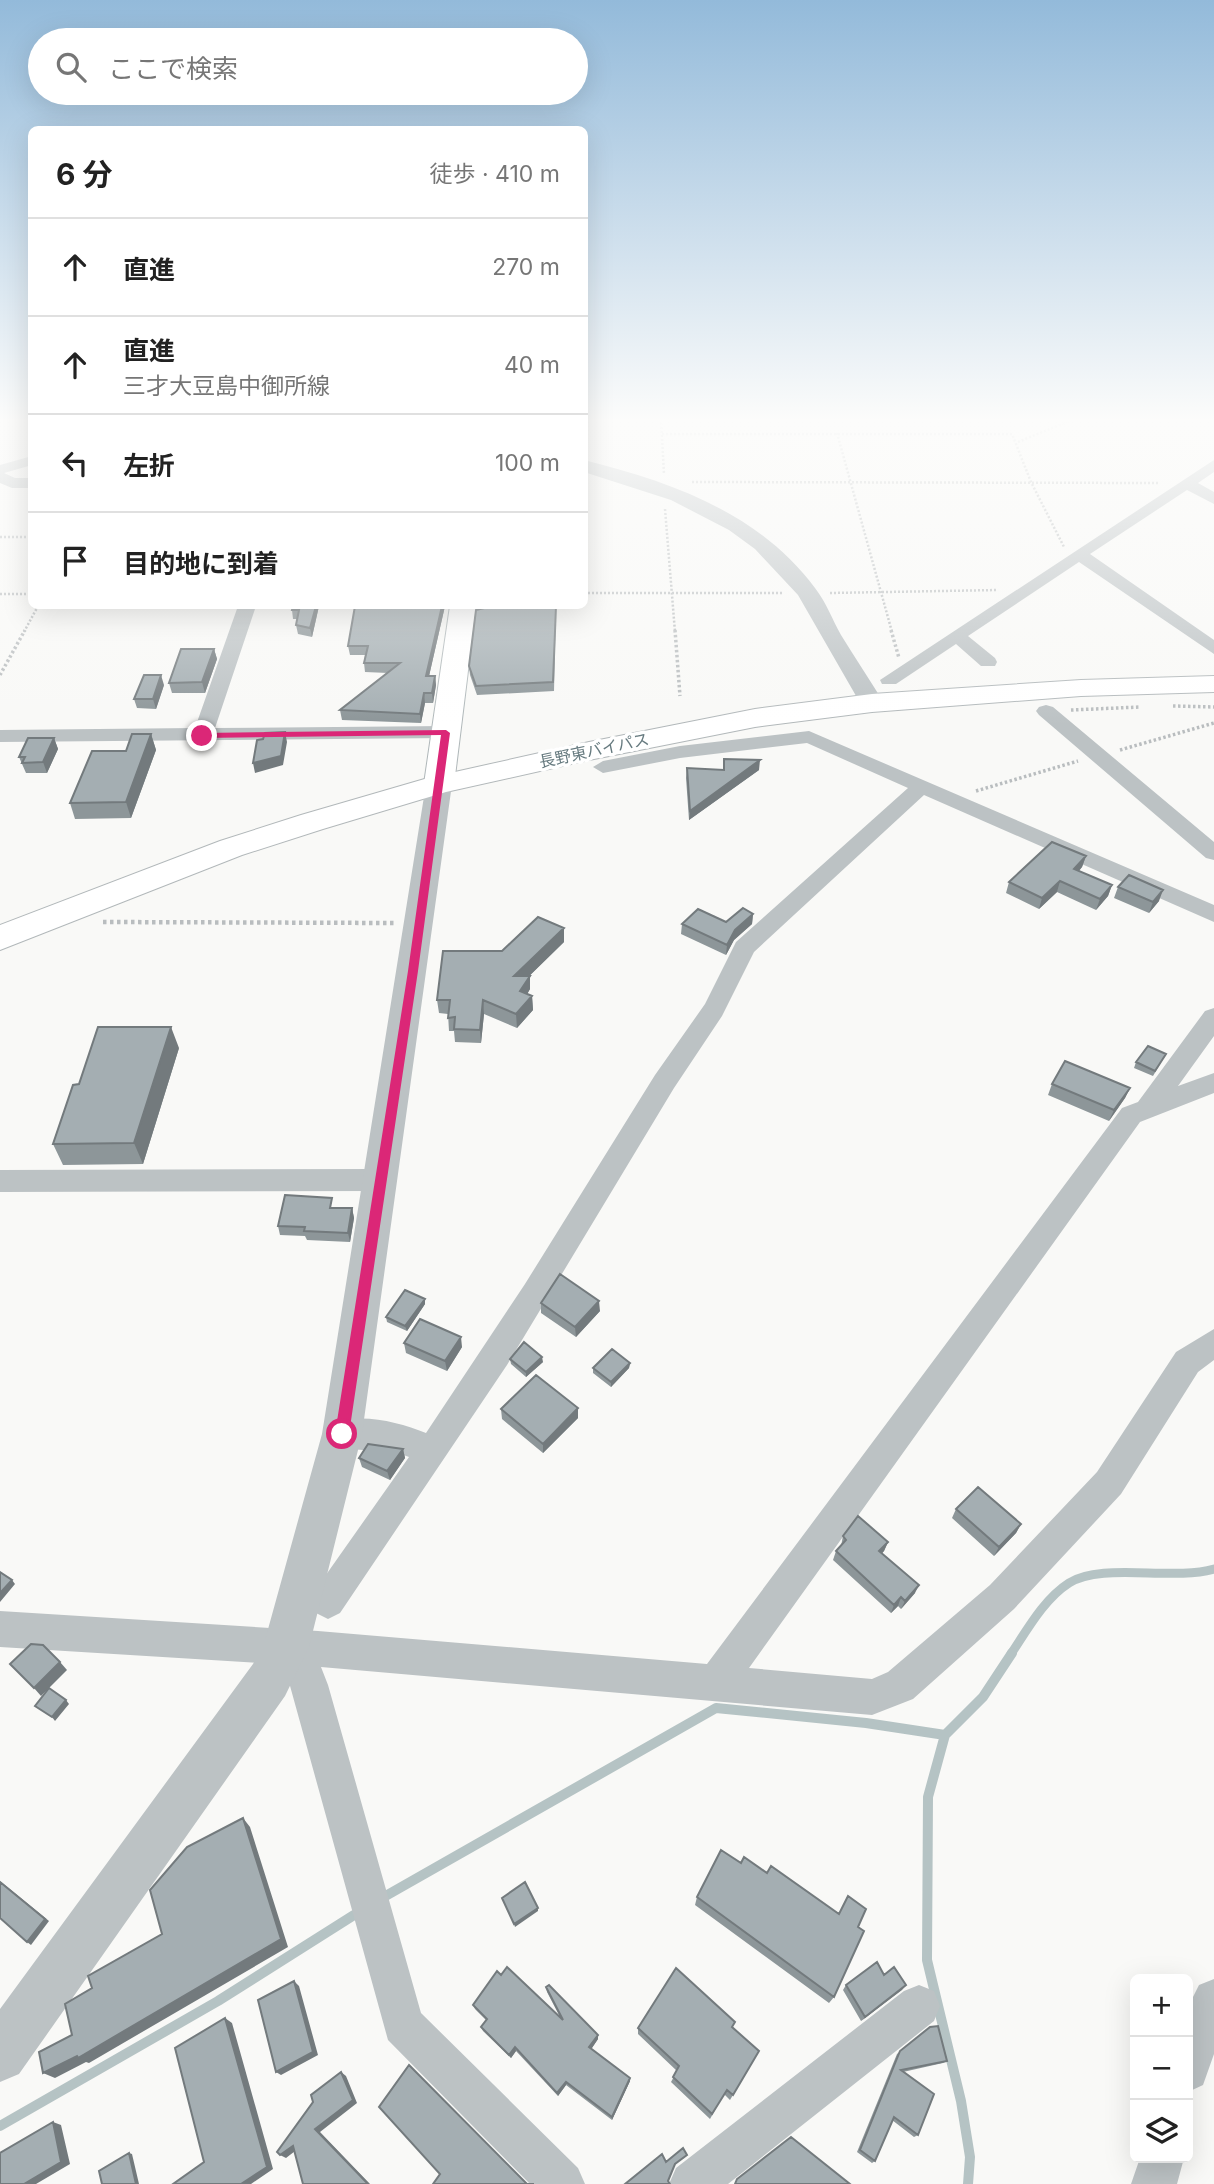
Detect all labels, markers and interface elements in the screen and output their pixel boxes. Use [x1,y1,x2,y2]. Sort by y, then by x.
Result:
search box [28,28,588,105]
icon: search [52,48,90,86]
text: ここで検索 [108,53,238,84]
text: 6 分 [56,156,113,192]
text: 徒歩 · 410 m [430,160,560,188]
icon: ahead [56,248,94,286]
text: 270 m [492,253,560,281]
text: 直進 [123,254,175,285]
text: 直進 [123,335,175,366]
icon: ahead [56,346,94,384]
text: 40 m [504,351,560,379]
text: 三才大豆島中御所線 [123,372,330,400]
icon: left [56,444,94,482]
text: 100 m [495,449,560,477]
text: 左折 [123,450,175,481]
icon: arrive [56,542,94,580]
text: 目的地に到着 [123,548,279,579]
route end [186,720,217,751]
street label: 長野東バイパス [537,729,651,771]
route start [326,1418,357,1449]
map controls [1130,1974,1193,2163]
button: + [1130,1974,1193,2037]
button: − [1130,2037,1193,2100]
button: layers [1130,2100,1193,2163]

